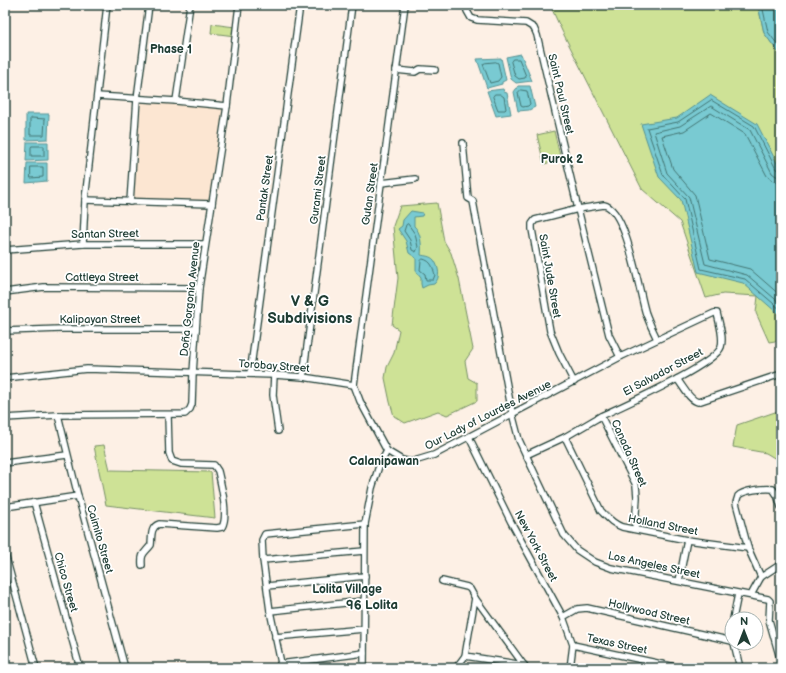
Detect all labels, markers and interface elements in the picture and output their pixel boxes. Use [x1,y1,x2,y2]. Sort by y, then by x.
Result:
district label: Phase 1 [150,42,192,57]
street label: Saint Paul Street [545,52,577,136]
district label: Purok 2 [541,152,584,167]
street label: Pantak Street [254,154,276,222]
street label: Gurami Street [307,154,329,225]
street label: Gutan Street [359,161,381,226]
street label: Santan Street [71,227,139,241]
street label: Saint Jude Street [536,233,564,320]
street label: Doña Gorgonia Avenue [178,241,203,357]
street label: Cattleya Street [65,271,139,284]
district label: V & G Subdivisions [268,292,352,328]
street label: Kalipayan Street [60,313,141,326]
street label: El Salvador Street [621,345,706,399]
street label: Torobay Street [238,357,311,375]
street label: Our Lady of Lourdes Avenue [423,377,554,453]
street label: Canada Street [608,417,650,489]
district label: Calanipawan [349,454,419,469]
street label: Caimito Street [84,503,116,575]
street label: New York Street [512,508,560,584]
street label: Holland Street [627,512,700,538]
street label: Los Angeles Street [607,549,702,581]
street label: Chico Street [51,551,81,614]
district label: Lolita Village [312,582,382,597]
street label: Hollywood Street [607,596,692,628]
district label: 96 Lolita [346,597,398,613]
north arrow [724,611,764,651]
text: N [740,615,748,628]
street label: Texas Street [586,631,649,657]

